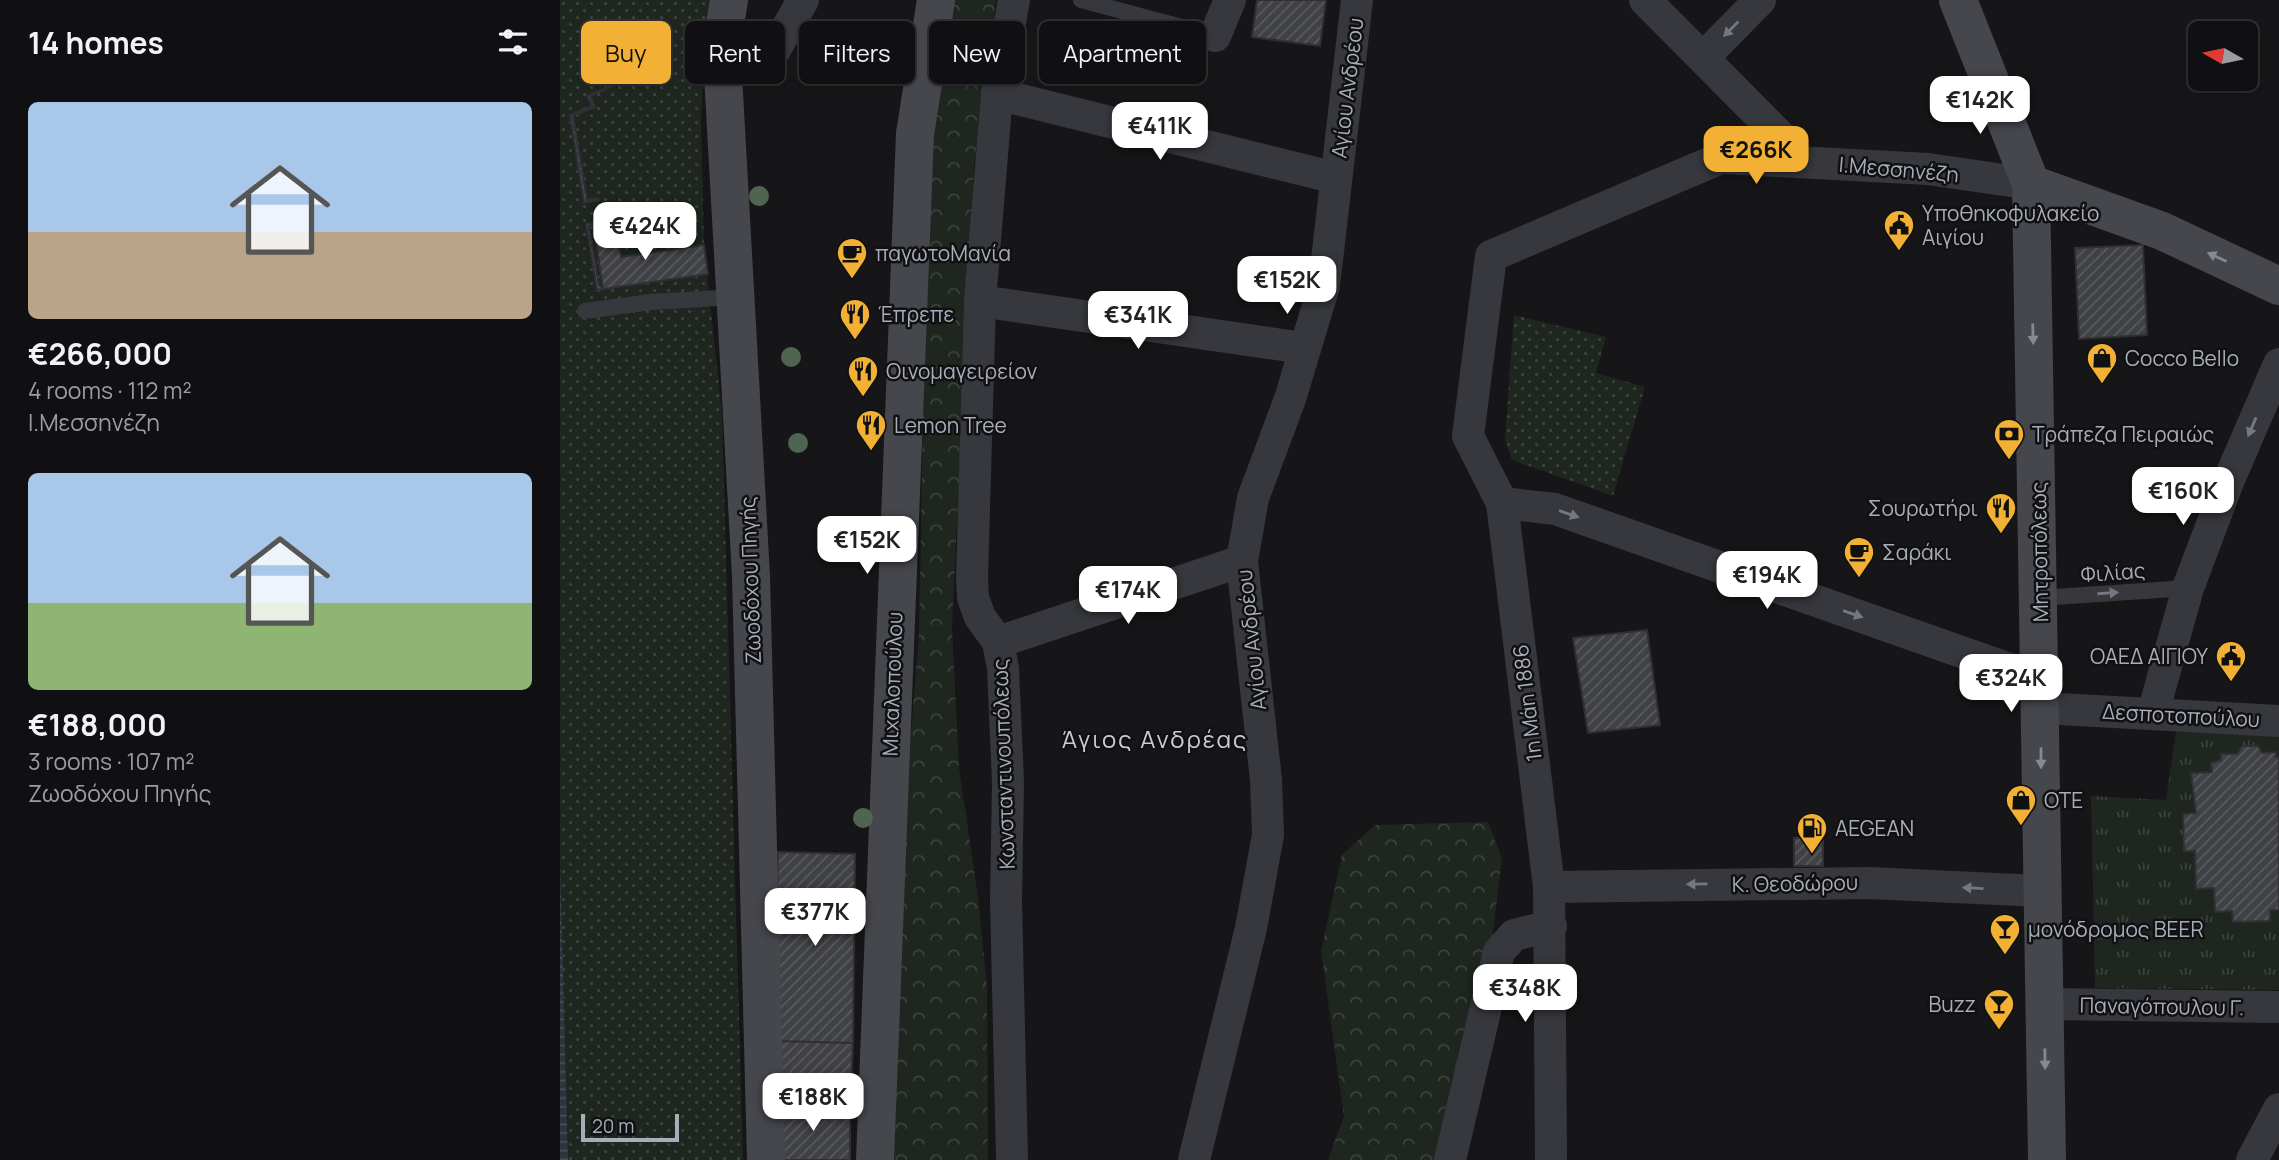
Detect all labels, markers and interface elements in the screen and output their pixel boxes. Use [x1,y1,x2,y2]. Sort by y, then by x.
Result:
street label: Αγίου Ανδρέου [1324,16,1370,160]
one-way arrow [1724,20,1740,37]
chip: Buy [581,21,671,84]
chip: Rent [685,21,785,84]
chip: Filters [799,21,915,84]
chip: New [929,21,1025,84]
chip: Apartment [1039,21,1206,84]
north arrow [2188,21,2258,91]
map controls [2188,21,2258,91]
text: 14 homes [28,22,164,63]
icon: filters [494,23,532,61]
pin: €142K [1931,76,2029,136]
text: €142K [1946,83,2014,115]
pin: €411K [1111,102,1209,162]
text: €411K [1128,109,1192,141]
pin: €266K [1707,127,1805,186]
text: €266K [1720,133,1792,165]
icon: home [217,147,343,273]
street label: Ι.Μεσσηνέζη [1838,150,1960,188]
place label: Υποθηκοφυλακείο Αιγίου [1922,199,2100,251]
pin: €424K [596,202,694,262]
public building icon: Υποθηκοφυλακείο Αιγίου [1882,208,1916,252]
text: €424K [609,209,681,241]
cafe icon: παγωτοΜανία [835,236,869,280]
place label: παγωτοΜανία [875,239,1011,267]
one-way arrow [2207,251,2227,262]
pin: €152K [1238,256,1336,316]
text: €152K [1253,263,1321,295]
pin: €341K [1089,292,1187,351]
restaurant icon: Έπρεπε [838,297,872,341]
text: €341K [1104,298,1172,330]
place label: Έπρεπε [878,300,955,328]
one-way arrow [2027,324,2039,346]
text: €266,000 [28,333,172,374]
shop icon: Cocco Bello [2085,341,2119,385]
place label: Cocco Bello [2125,344,2239,372]
restaurant icon: Οινομαγειρείον [846,354,880,398]
place label: Οινομαγειρείον [886,357,1038,385]
text: 4 rooms · 112 m² [28,374,192,406]
text: Ι.Μεσσηνέζη [28,406,160,438]
restaurant icon: Lemon Tree [854,408,888,452]
place label: Lemon Tree [894,411,1007,439]
one-way arrow [2246,416,2257,437]
bank icon: Τράπεζα Πειραιώς [1992,417,2026,461]
place label: Τράπεζα Πειραιώς [2032,420,2214,448]
pin: €160K [2134,468,2232,527]
text: €160K [2148,474,2218,506]
street label: Μητροπόλεως [2024,481,2054,623]
restaurant icon: Σουρωτήρι [1984,491,2018,535]
place label: Σουρωτήρι [1868,494,1978,522]
street label: Ζωοδόχου Πηγής [733,496,767,664]
one-way arrow [1559,509,1580,520]
pin: €152K [818,516,916,576]
icon: home [217,518,343,644]
text: €152K [833,523,901,555]
cafe icon: Σαράκι [1842,535,1876,579]
place label: Σαράκι [1882,538,1952,566]
pin: €194K [1718,552,1816,611]
street label: Φιλίας [2080,556,2146,588]
text: €194K [1733,558,1801,590]
pin: €174K [1079,566,1177,626]
street label: Αγίου Ανδρέου [1230,568,1272,712]
text: €174K [1095,573,1161,605]
one-way arrow [2098,587,2120,598]
one-way arrow [1843,609,1864,620]
street label: Μιχαλοπούλου [875,611,909,757]
public building icon: ΟΑΕΔ ΑΙΓΙΟΥ [2214,639,2248,683]
place label: ΟΑΕΔ ΑΙΓΙΟΥ [2090,642,2208,670]
street label: 1η Μάη 1886 [1506,643,1548,763]
pin: €324K [1962,654,2060,714]
street label: Κωνσταντινουπόλεως [985,658,1021,870]
text: €324K [1975,661,2047,693]
street label: Δεσποτοπούλου [2101,697,2261,733]
text: €188,000 [28,704,167,745]
district label: Άγιος Ανδρέας [1062,722,1248,755]
text: 3 rooms · 107 m² [28,745,194,777]
one-way arrow [2035,747,2047,769]
text: Ζωοδόχου Πηγής [28,777,211,809]
shop icon: ΟΤΕ [2004,783,2038,827]
place label: ΟΤΕ [2044,786,2083,814]
fuel station icon: AEGEAN [1795,811,1829,855]
place label: AEGEAN [1835,814,1914,842]
street label: Κ. Θεοδώρου [1732,868,1858,898]
one-way arrow [1686,879,1708,890]
one-way arrow [1962,882,1984,893]
pin: €377K [766,888,864,948]
text: €377K [781,895,849,927]
bar icon: μονόδρομος BEER [1988,912,2022,956]
place label: μονόδρομος BEER [2028,915,2204,943]
pin: €348K [1476,964,1574,1024]
text: €348K [1489,971,1561,1003]
bar icon: Buzz [1982,987,2016,1031]
place label: Buzz [1928,990,1976,1018]
street label: Παναγόπουλου Γ. [2079,991,2245,1021]
one-way arrow [2040,1048,2051,1070]
pin: €188K [764,1074,862,1133]
text: €188K [779,1080,847,1112]
scale bar [581,1111,679,1143]
text: 20 m [592,1113,634,1139]

